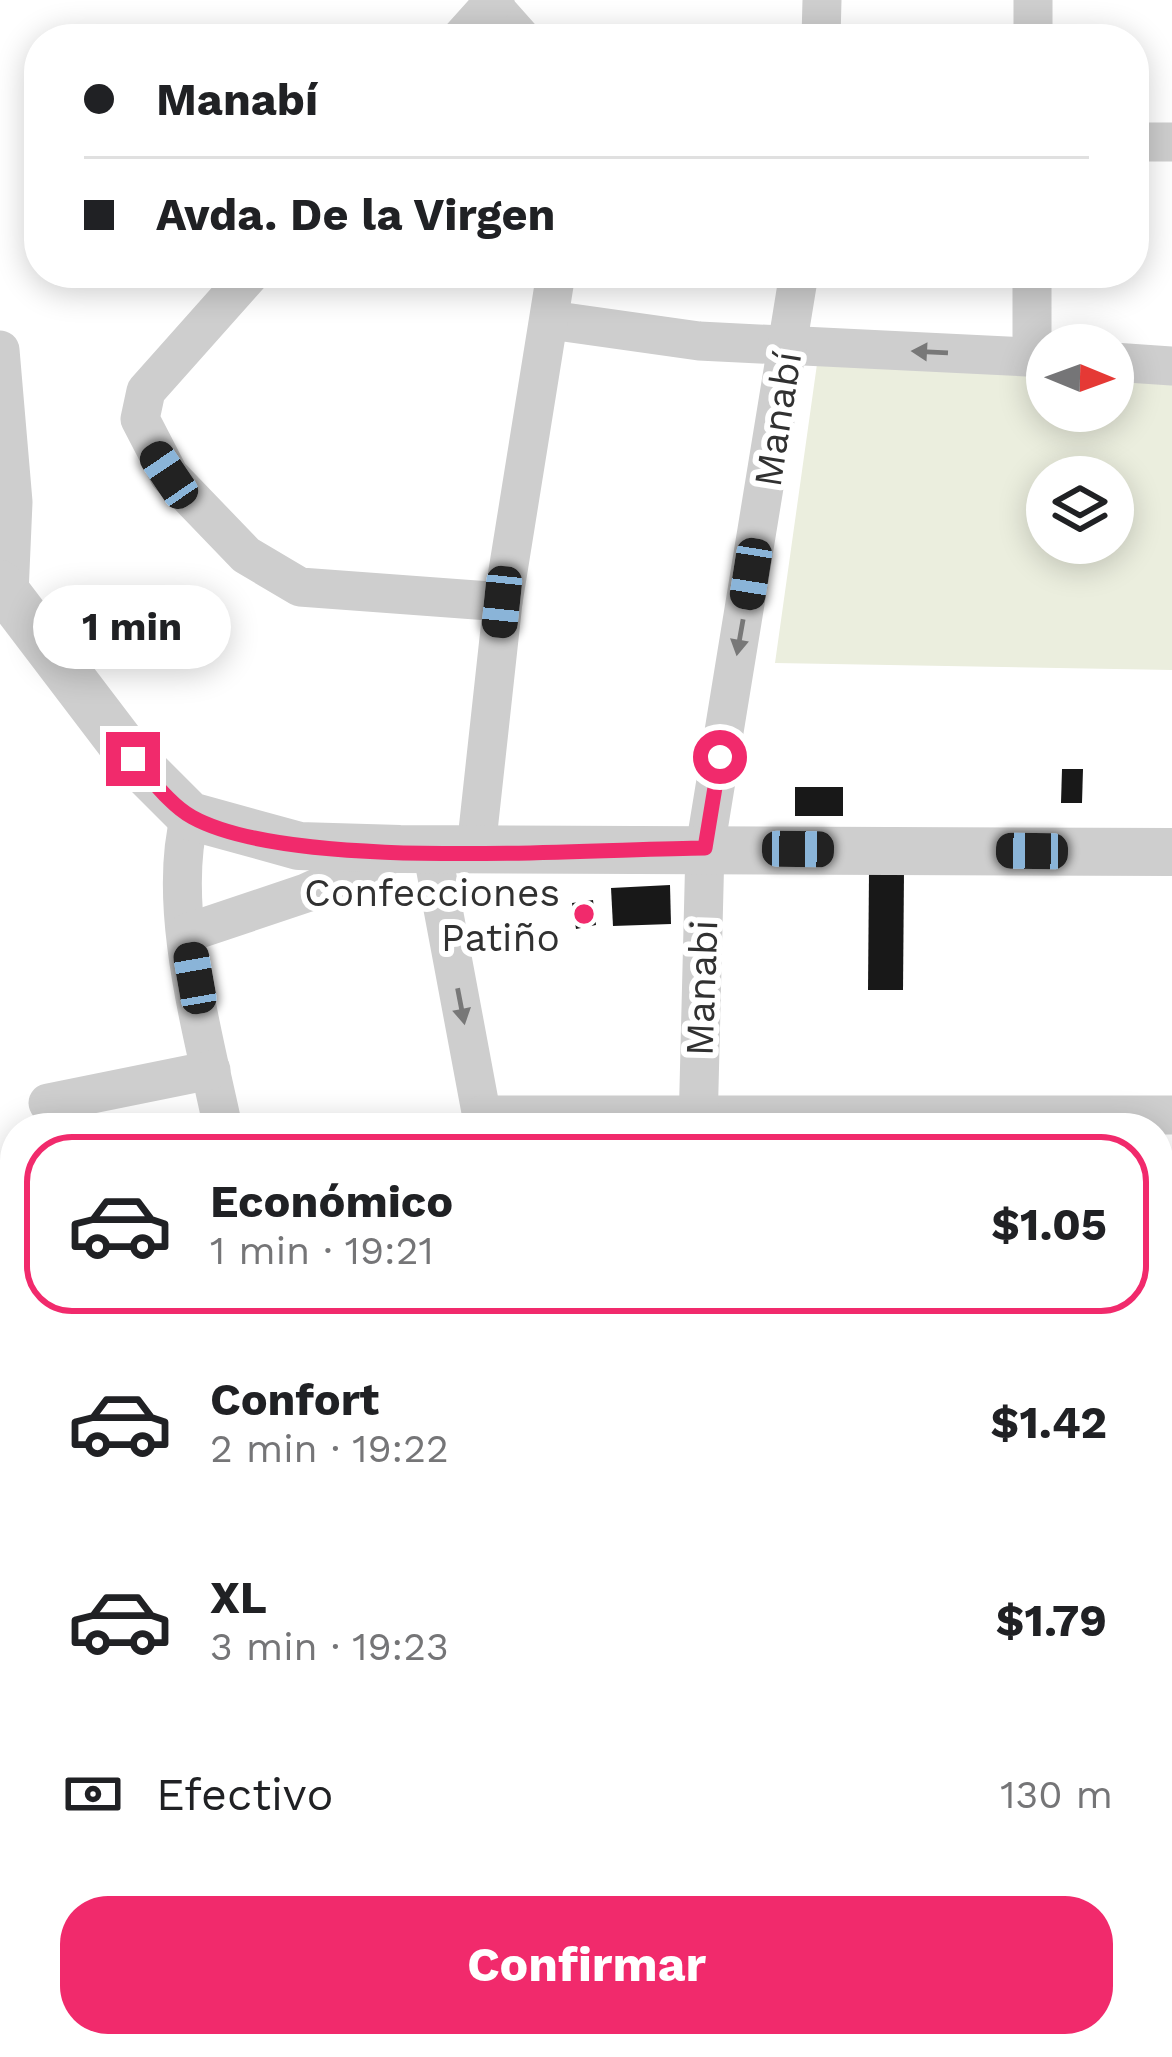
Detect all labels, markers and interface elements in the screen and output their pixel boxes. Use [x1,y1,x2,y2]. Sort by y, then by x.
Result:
text: Manabí [156,73,318,126]
text: Avda. De la Virgen [156,188,556,241]
north arrow [1026,324,1134,432]
map controls [1026,324,1134,564]
one-way arrow [910,342,948,361]
street label: Manabí [745,348,810,490]
car [134,435,204,515]
button: layers [1026,456,1134,564]
car [728,536,774,612]
car [480,564,524,640]
callout: 1 min [34,585,232,669]
text: 1 min [82,604,182,649]
one-way arrow [731,619,749,657]
route start [693,730,747,784]
route end [106,732,160,786]
car [762,830,834,868]
car [996,832,1068,870]
place label: Confecciones Patiño [304,870,560,960]
marker: Confecciones Patiño [571,901,597,927]
street label: Manabi [677,919,726,1057]
car [171,939,219,1017]
one-way arrow [452,988,471,1026]
icon: car [66,1170,174,1278]
text: Económico [210,1175,453,1228]
text: $1.05 [991,1198,1107,1251]
text: 1 min · 19:21 [210,1228,434,1273]
icon: car [66,1368,174,1476]
text: Confort [210,1373,379,1426]
text: $1.42 [991,1396,1107,1449]
text: 2 min · 19:22 [210,1426,449,1471]
icon: car [66,1566,174,1674]
text: XL [210,1571,267,1624]
text: $1.79 [996,1594,1107,1647]
text: 3 min · 19:23 [210,1624,449,1669]
icon: cash [60,1761,126,1827]
text: Efectivo [156,1768,333,1821]
text: 130 m [1000,1772,1113,1817]
button: Confirmar [60,1896,1113,2034]

